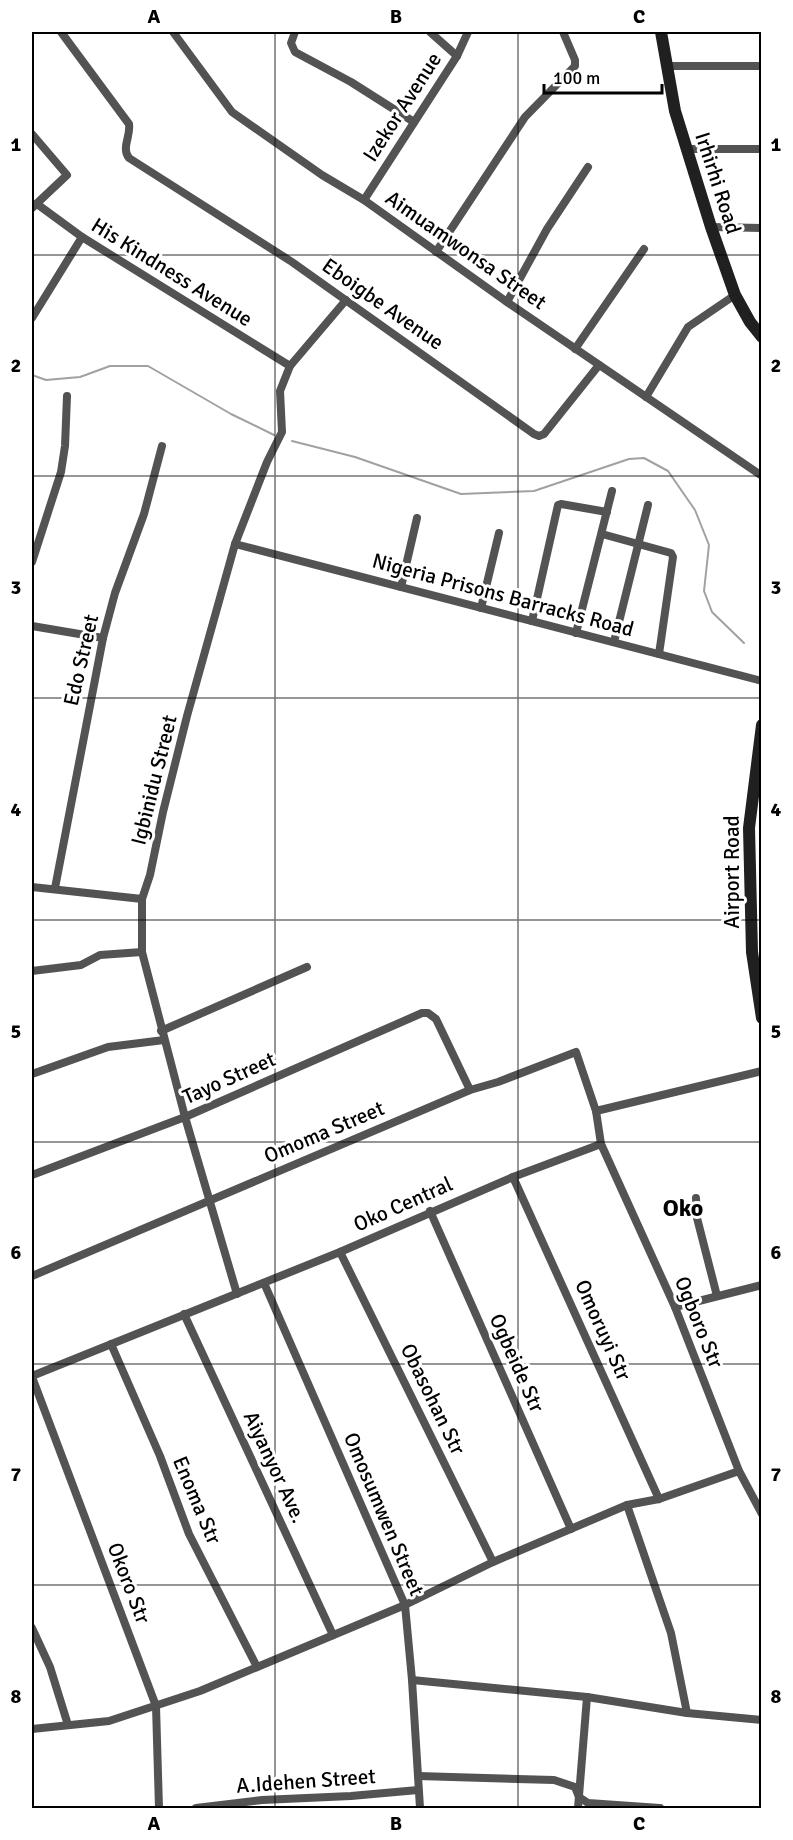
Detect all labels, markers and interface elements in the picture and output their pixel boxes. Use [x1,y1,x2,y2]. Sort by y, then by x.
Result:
text: A [148,4,161,29]
text: B [390,4,402,29]
text: C [633,4,645,29]
street label: Izekor Avenue [357,48,447,166]
scale bar [544,57,662,95]
text: 100 m [553,67,600,89]
street label: Irhirhi Road [689,129,747,237]
text: 1 [11,132,22,157]
text: 1 [771,132,782,157]
street label: Aimuamwonsa Street [381,185,551,315]
street label: His Kindness Avenue [87,212,257,332]
street label: Eboigbe Avenue [317,252,449,356]
text: 2 [11,353,21,378]
text: 2 [771,353,781,378]
street label: Nigeria Prisons Barracks Road [369,548,637,642]
text: 3 [11,575,21,600]
text: 3 [771,575,781,600]
street label: Edo Street [58,612,104,708]
street label: Igbinidu Street [125,712,183,848]
text: 4 [11,797,22,822]
text: 4 [771,797,782,822]
street label: Airport Road [719,815,745,929]
text: 5 [11,1019,21,1044]
text: 5 [771,1019,781,1044]
street label: Tayo Street [178,1046,280,1110]
street label: Omoma Street [260,1095,388,1169]
street label: Oko Central [349,1171,457,1237]
district label: Oko [663,1193,703,1223]
text: 6 [11,1240,22,1265]
text: 6 [771,1240,782,1265]
street label: Ogboro Str [669,1272,729,1372]
street label: Omoruyi Str [569,1275,637,1385]
street label: Ogbeide Str [484,1310,550,1417]
street label: Obasohan Str [395,1339,471,1459]
street label: Aiyanyor Ave. [238,1407,312,1527]
street label: Omosumwen Street [338,1428,430,1600]
street label: Enoma Str [167,1452,227,1548]
text: 7 [11,1462,22,1487]
text: 7 [771,1462,782,1487]
street label: Okoro Str [102,1539,156,1627]
text: 8 [11,1684,22,1709]
text: 8 [771,1684,782,1709]
street label: A.Idehen Street [235,1763,377,1799]
text: A [148,1811,161,1836]
text: B [390,1811,402,1836]
text: C [633,1811,645,1836]

